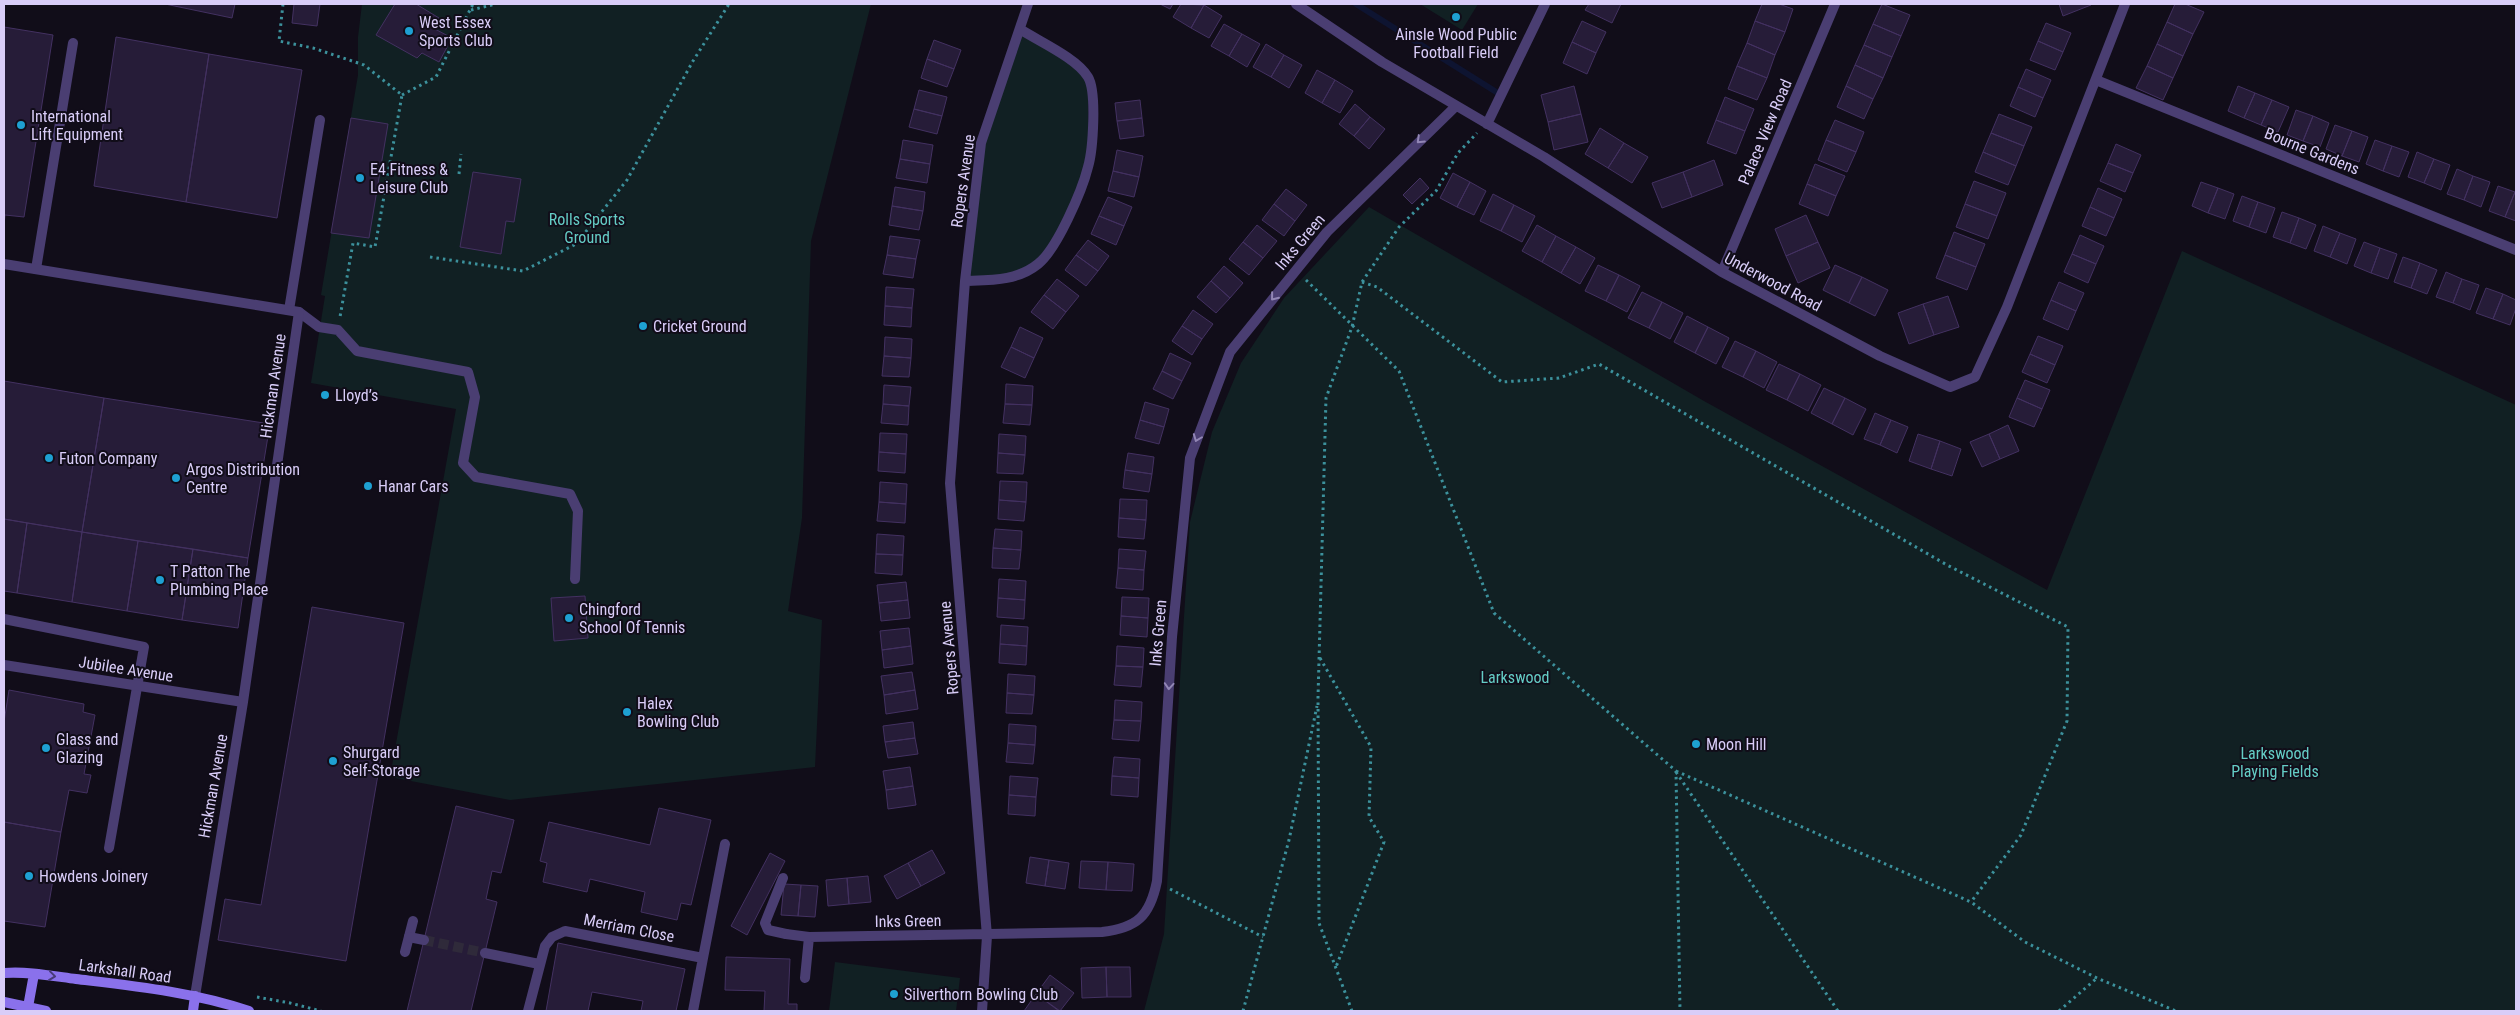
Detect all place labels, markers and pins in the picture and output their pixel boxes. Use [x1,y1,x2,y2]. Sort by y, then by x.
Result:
marker: Ainsle Wood Public Football Field [1450,11,1462,23]
place label: West Essex Sports Club [419,13,493,50]
marker: West Essex Sports Club [403,25,415,37]
place label: Ainsle Wood Public Football Field [1395,25,1517,62]
place label: International Lift Equipment [31,107,123,144]
marker: International Lift Equipment [15,119,27,131]
place label: E4 Fitness & Leisure Club [370,160,448,197]
marker: E4 Fitness & Leisure Club [354,172,366,184]
place label: Cricket Ground [653,317,747,336]
marker: Cricket Ground [637,320,649,332]
place label: Lloyd’s [335,386,378,405]
marker: Lloyd’s [319,389,331,401]
place label: Futon Company [59,449,158,468]
marker: Futon Company [43,452,55,464]
place label: Argos Distribution Centre [186,460,300,497]
marker: Argos Distribution Centre [170,472,182,484]
place label: Hanar Cars [378,477,448,496]
marker: Hanar Cars [362,480,374,492]
place label: T Patton The Plumbing Place [170,562,268,599]
marker: T Patton The Plumbing Place [154,574,166,586]
place label: Chingford School Of Tennis [579,600,685,637]
marker: Chingford School Of Tennis [563,612,575,624]
place label: Halex Bowling Club [637,694,719,731]
marker: Halex Bowling Club [621,706,633,718]
place label: Glass and Glazing [56,730,118,767]
place label: Moon Hill [1706,735,1767,754]
marker: Moon Hill [1690,738,1702,750]
marker: Glass and Glazing [40,742,52,754]
place label: Shurgard Self-Storage [343,743,420,780]
marker: Shurgard Self-Storage [327,755,339,767]
place label: Howdens Joinery [39,867,148,886]
marker: Howdens Joinery [23,870,35,882]
place label: Silverthorn Bowling Club [904,985,1058,1004]
marker: Silverthorn Bowling Club [888,988,900,1000]

